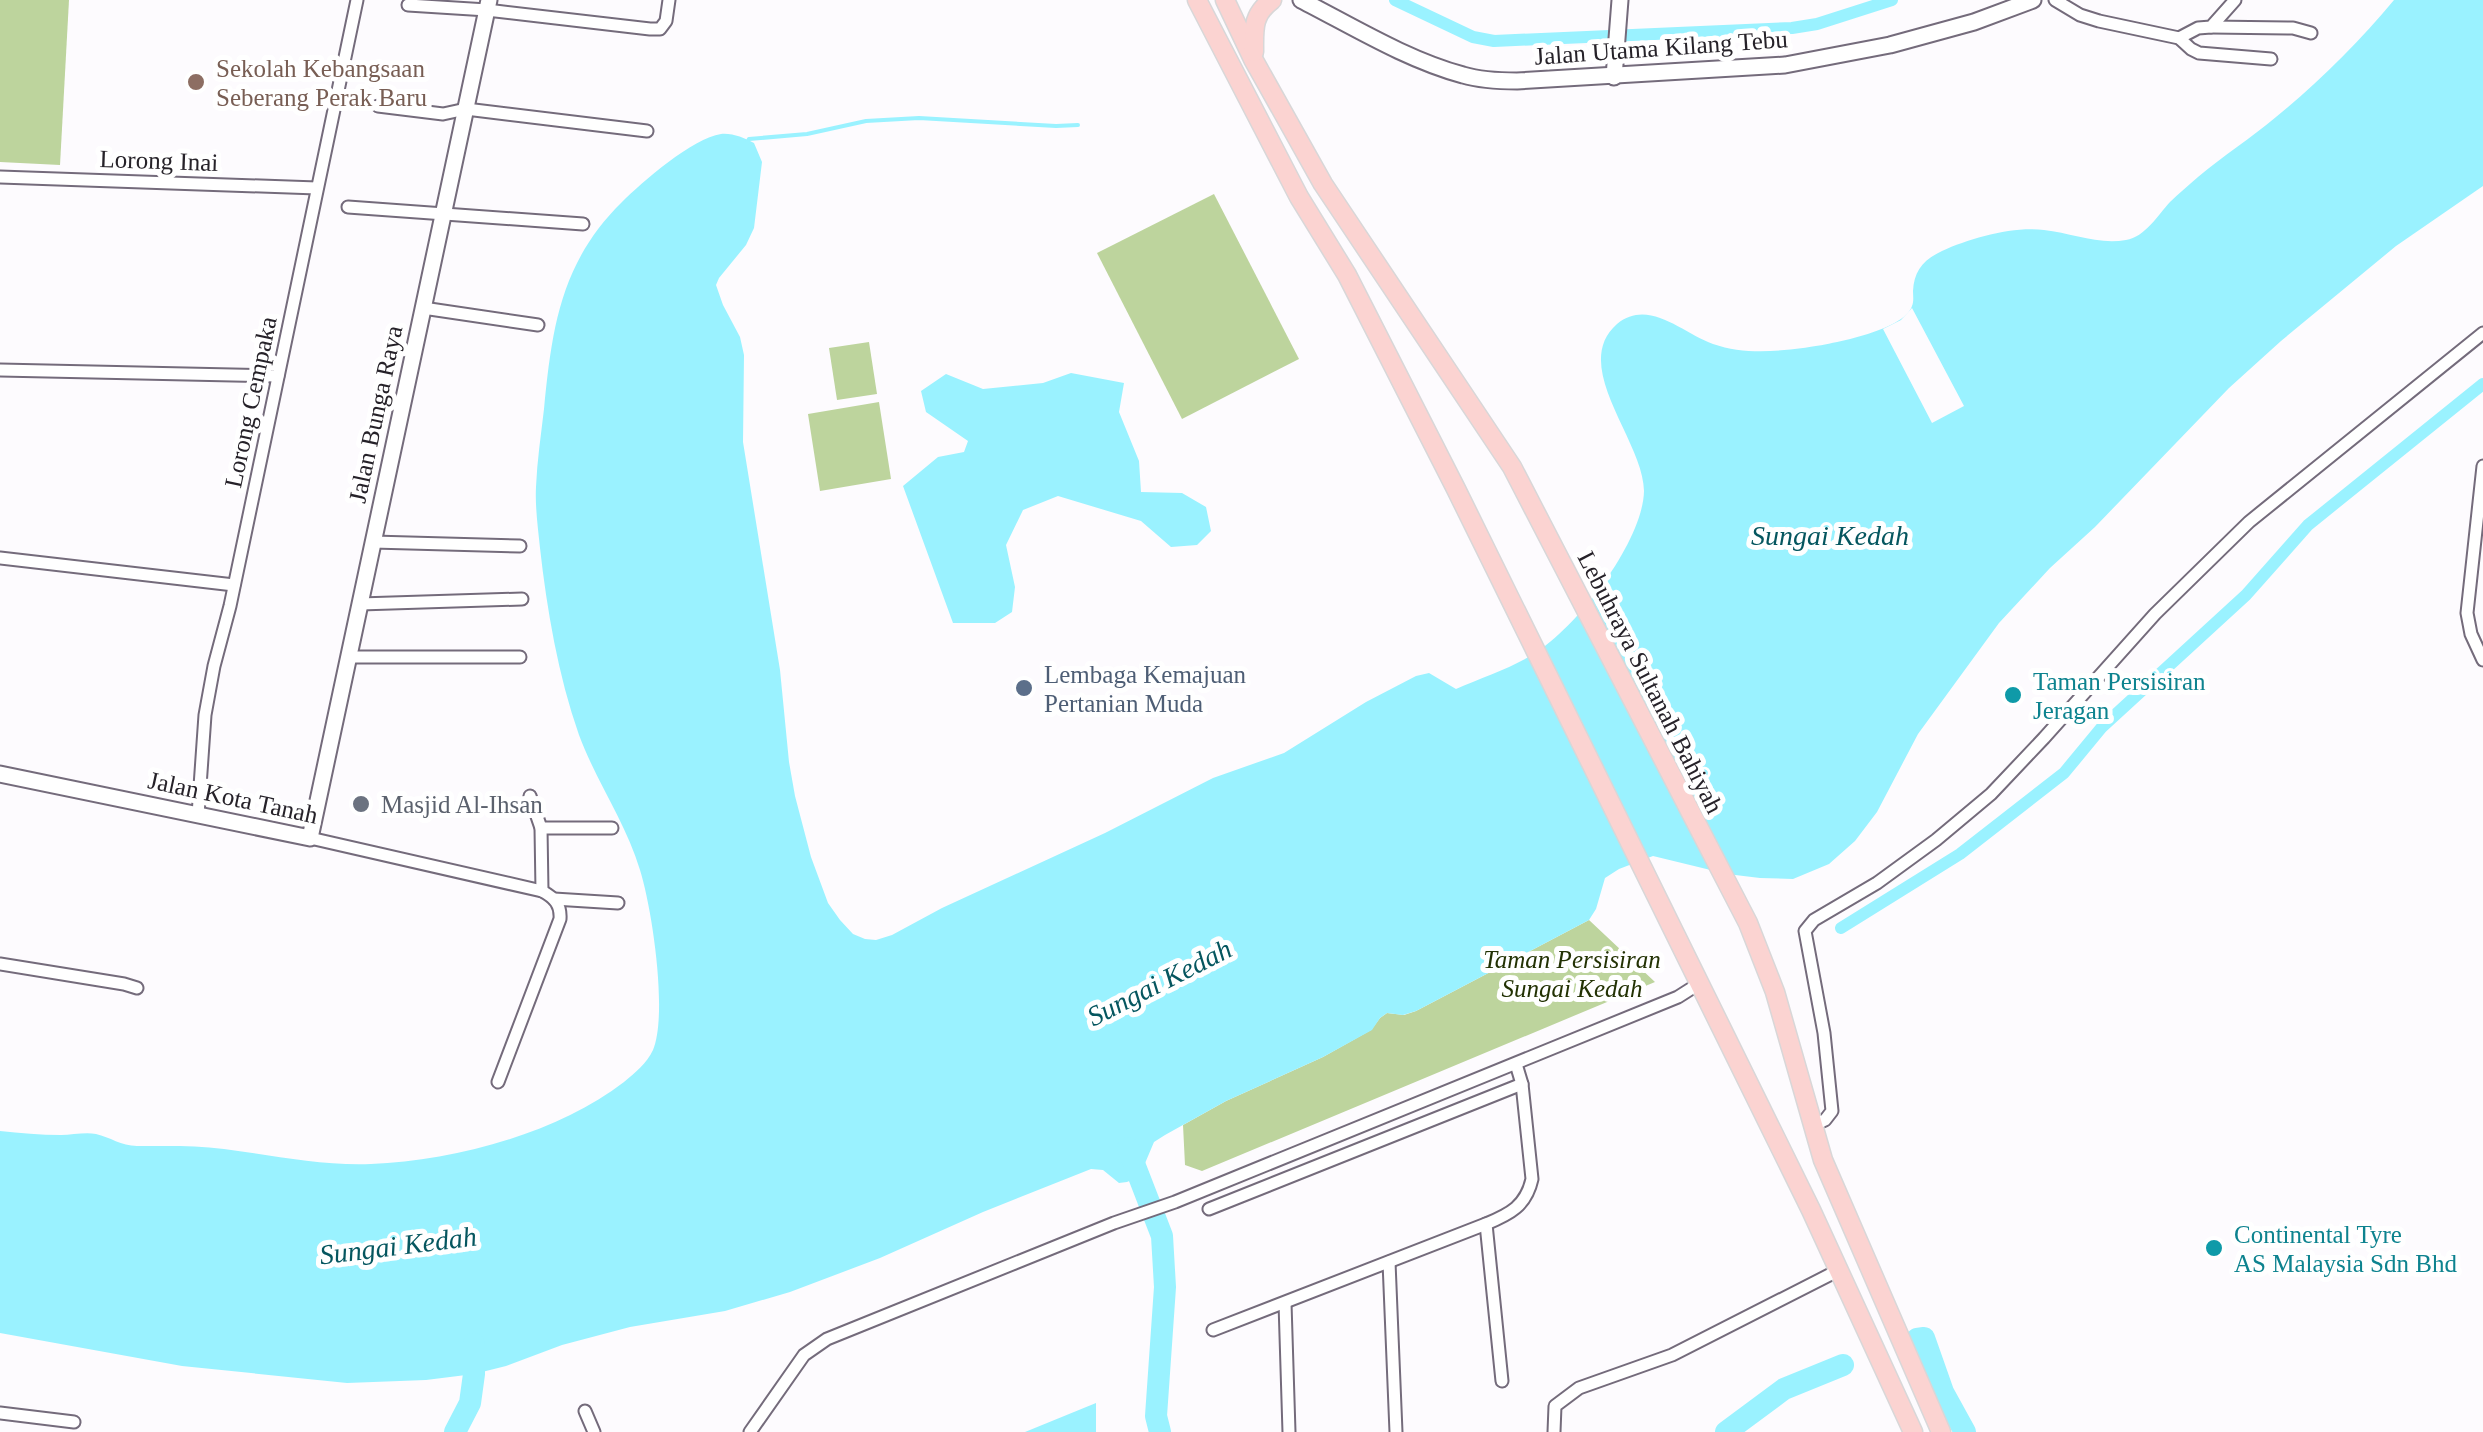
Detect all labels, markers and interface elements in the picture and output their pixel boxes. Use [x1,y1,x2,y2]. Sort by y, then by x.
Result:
street label: Jalan Utama Kilang Tebu [1533,25,1789,70]
place label: Sekolah Kebangsaan Seberang Perak Baru [216,55,428,111]
marker: Sekolah Kebangsaan Seberang Perak Baru [185,71,207,93]
street label: Lorong Inai [99,145,219,176]
street label: Lorong Cempaka [219,314,282,490]
street label: Jalan Bunga Raya [344,323,407,505]
water label: Sungai Kedah [1751,520,1909,551]
street label: Lebuhraya Sultanah Bahiyah [1573,547,1729,818]
place label: Lembaga Kemajuan Pertanian Muda [1044,661,1246,717]
place label: Taman Persisiran Jeragan [2033,668,2206,724]
marker: Lembaga Kemajuan Pertanian Muda [1013,677,1035,699]
marker: Taman Persisiran Jeragan [2002,684,2024,706]
street label: Jalan Kota Tanah [146,766,321,829]
place label: Masjid Al-Ihsan [381,791,543,818]
marker: Masjid Al-Ihsan [350,793,372,815]
water label: Sungai Kedah [1082,933,1237,1032]
park label: Taman Persisiran Sungai Kedah [1483,946,1661,1002]
water label: Sungai Kedah [318,1220,478,1271]
place label: Continental Tyre AS Malaysia Sdn Bhd [2234,1221,2457,1277]
marker: Continental Tyre AS Malaysia Sdn Bhd [2203,1237,2225,1259]

